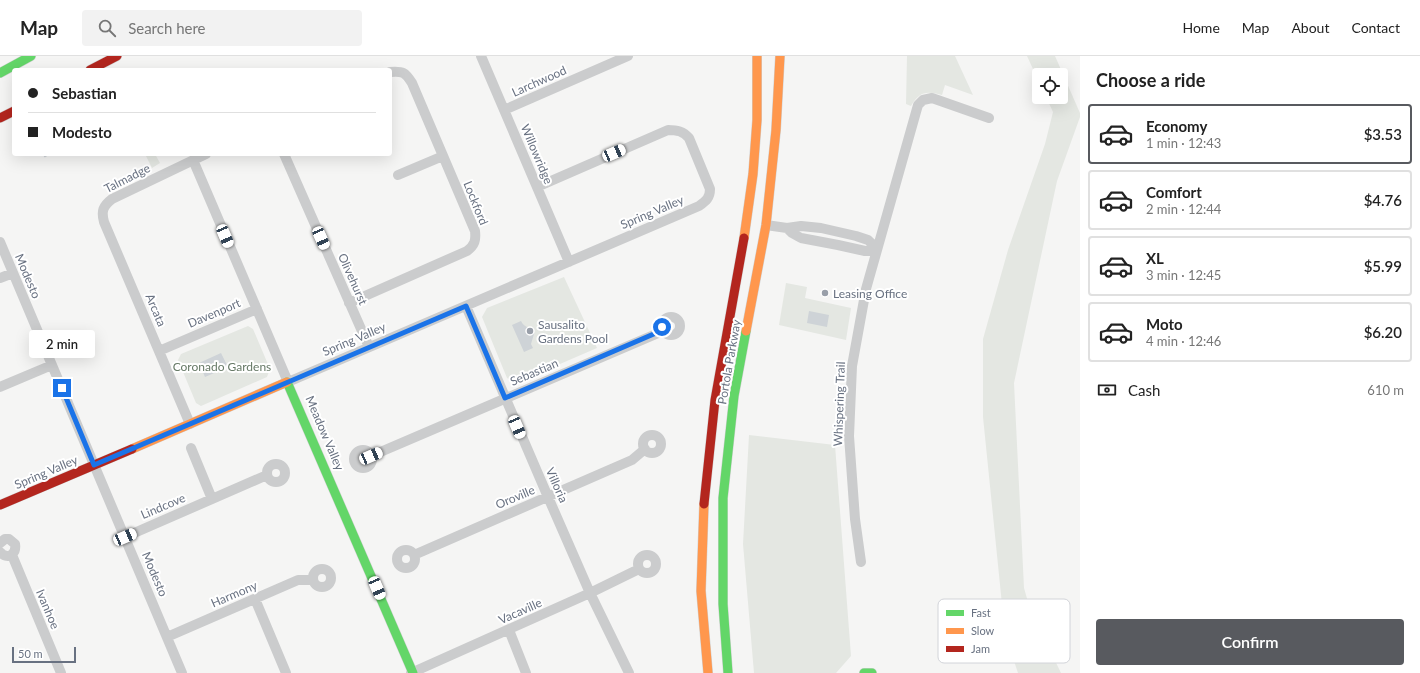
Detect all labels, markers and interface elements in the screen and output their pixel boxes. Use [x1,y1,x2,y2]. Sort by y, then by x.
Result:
search box [82,10,362,46]
text: Map [20,16,58,39]
icon: search [96,17,118,39]
text: Search here [128,19,206,37]
text: Home [1182,19,1220,36]
text: Map [1242,19,1269,36]
text: About [1291,19,1329,36]
text: Contact [1351,19,1400,36]
street label: Larchwood [509,62,569,100]
map controls [1032,68,1068,104]
button: locate [1032,68,1068,104]
text: Choose a ride [1096,69,1205,91]
text: Sebastian [52,84,117,102]
icon: car [1098,116,1134,152]
text: Economy [1146,117,1207,135]
street label: Willowridge [518,122,556,186]
text: Modesto [52,123,112,141]
text: $3.53 [1364,125,1402,143]
text: 1 min · 12:43 [1146,135,1221,151]
car [601,143,627,163]
street label: Talmadge [102,160,152,196]
street label: Lockford [460,179,492,227]
icon: car [1098,182,1134,218]
text: Comfort [1146,183,1202,201]
text: $4.76 [1364,191,1402,209]
street label: Spring Valley [618,192,687,232]
text: 2 min · 12:44 [1146,201,1221,217]
car [215,223,235,249]
car [311,225,331,251]
icon: car [1098,248,1134,284]
text: XL [1146,249,1164,267]
street label: Modesto [12,251,44,301]
street label: Olivehurst [335,251,371,308]
text: $5.99 [1364,257,1402,275]
text: 3 min · 12:45 [1146,267,1221,283]
place label: Leasing Office [833,286,907,301]
marker: Leasing Office [820,288,830,298]
street label: Arcata [142,291,170,329]
street label: Davenport [185,295,243,331]
icon: car [1098,314,1134,350]
text: Moto [1146,315,1183,333]
place label: Sausalito Gardens Pool [538,317,608,346]
route start [653,318,671,336]
street label: Portola Parkway [714,318,744,406]
street label: Spring Valley [320,319,389,359]
text: $6.20 [1364,323,1402,341]
marker: Sausalito Gardens Pool [525,326,535,336]
callout: 2 min [29,330,95,358]
text: 4 min · 12:46 [1146,333,1221,349]
text: 2 min [46,336,78,352]
street label: Sebastian [508,355,560,389]
park label: Coronado Gardens [173,359,271,374]
street label: Whispering Trail [830,361,848,447]
route end [53,379,71,397]
icon: cash [1096,379,1118,401]
text: Cash [1128,381,1160,399]
text: 610 m [1367,382,1404,398]
street label: Meadow Valley [303,393,348,473]
car [507,414,527,440]
car [358,446,384,466]
street label: Spring Valley [12,452,81,492]
street label: Villoria [543,465,571,505]
street label: Oroville [493,482,537,512]
street label: Lindcove [138,490,188,522]
car [112,527,138,547]
street label: Modesto [139,549,171,599]
car [367,575,387,601]
street label: Harmony [209,577,260,610]
street label: Ivanhoe [33,587,63,631]
street label: Vacaville [496,595,544,627]
legend [938,599,1070,663]
text: Fast [971,606,991,619]
button: Confirm [1096,619,1404,665]
text: Slow [971,624,995,637]
text: Jam [971,642,990,655]
scale bar [12,645,76,664]
text: 50 m [18,647,43,660]

